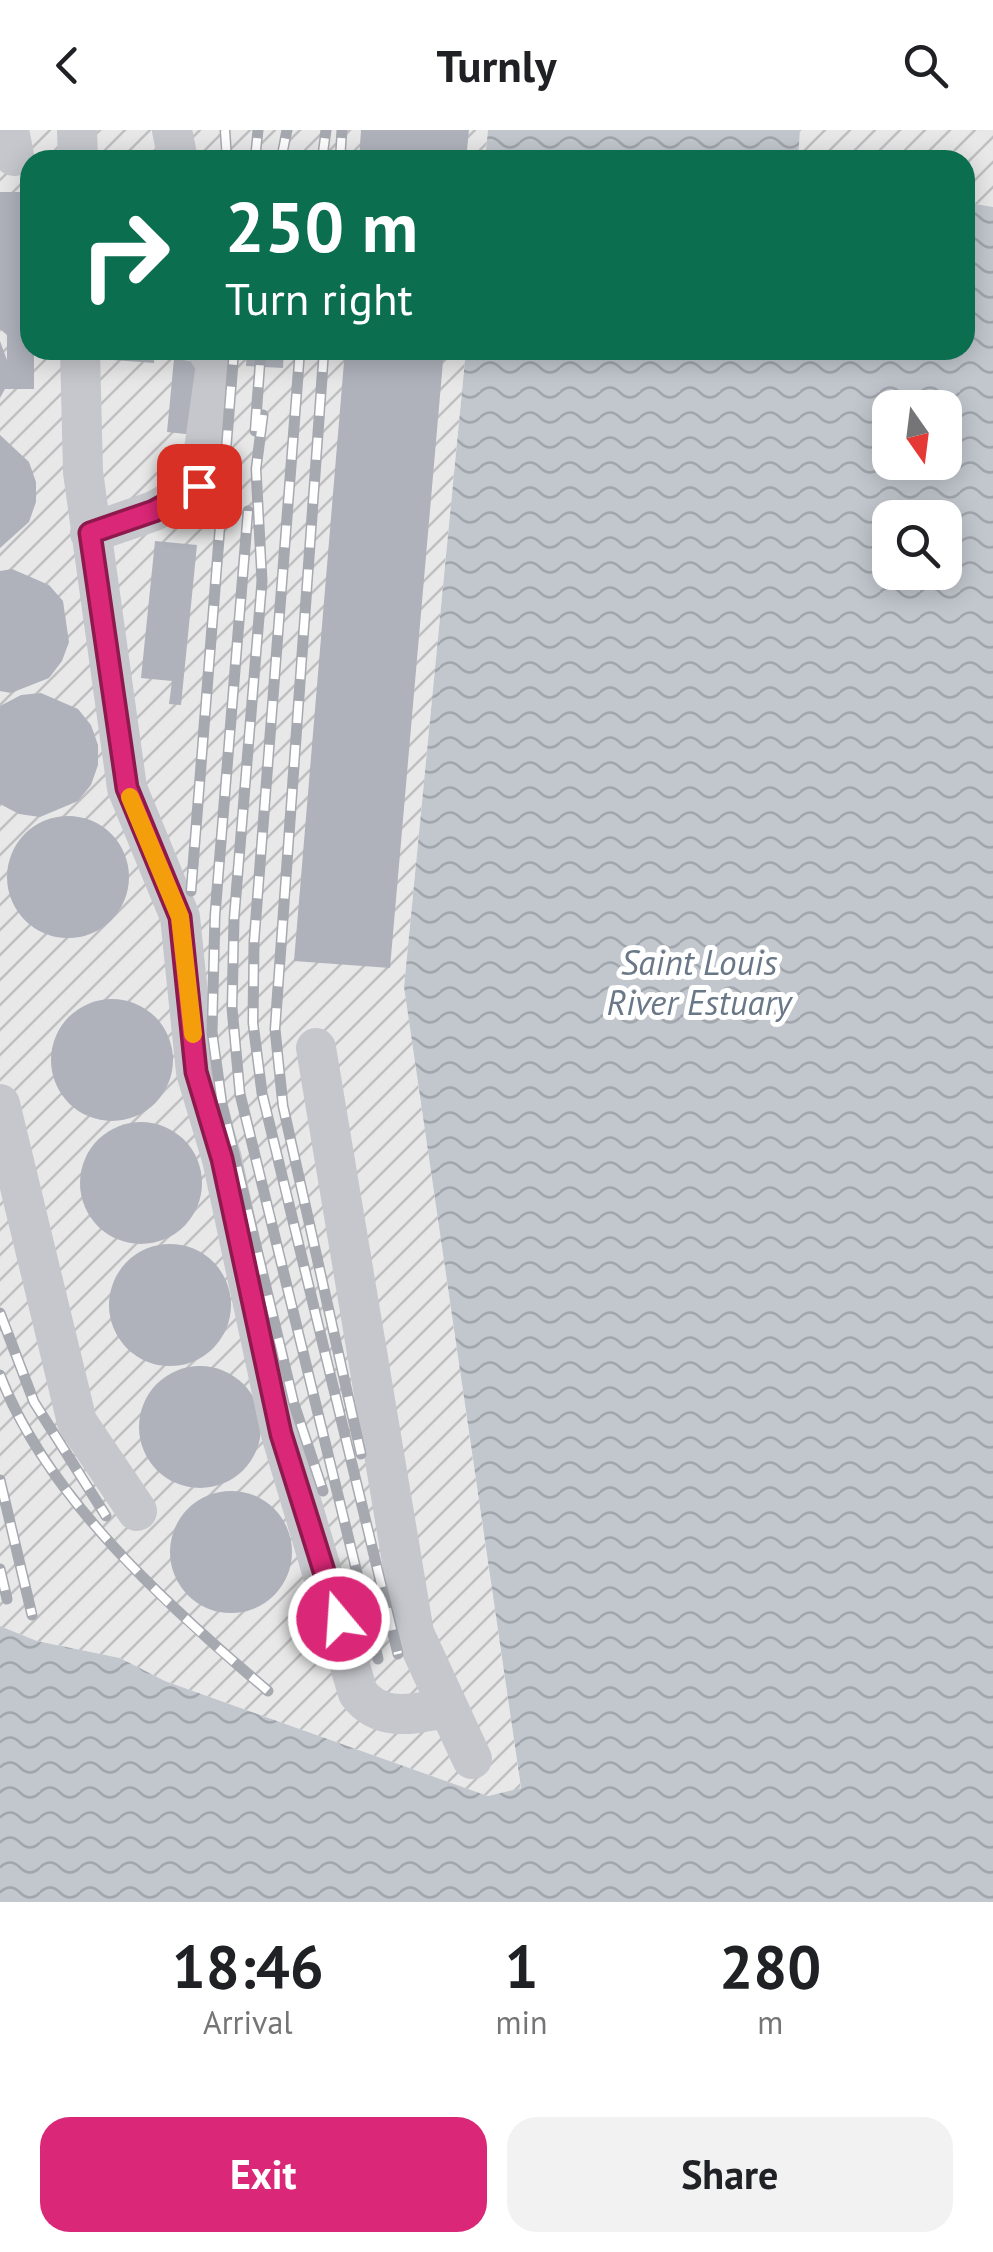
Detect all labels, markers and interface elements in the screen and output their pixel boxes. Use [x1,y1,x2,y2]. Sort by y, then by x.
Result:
text: Turnly [436,36,557,94]
icon: back [40,38,95,93]
icon: search [898,38,953,93]
text: 250 m [225,181,418,271]
icon: right [60,190,190,320]
text: Turn right [225,269,413,327]
north arrow [872,390,962,480]
map controls [872,390,962,590]
pin [157,444,242,529]
icon: arrive [172,459,227,514]
button: search [872,500,962,590]
water label: Saint Louis River Estuary [607,939,794,1025]
position arrow [287,1567,391,1671]
text: 18:46 [172,1927,324,2005]
text: 1 [505,1927,539,2005]
text: 280 [719,1927,821,2005]
text: Arrival [203,2001,293,2043]
text: min [496,2001,548,2043]
text: m [757,2001,783,2043]
button: Exit [40,2117,487,2232]
button: Share [507,2117,953,2232]

